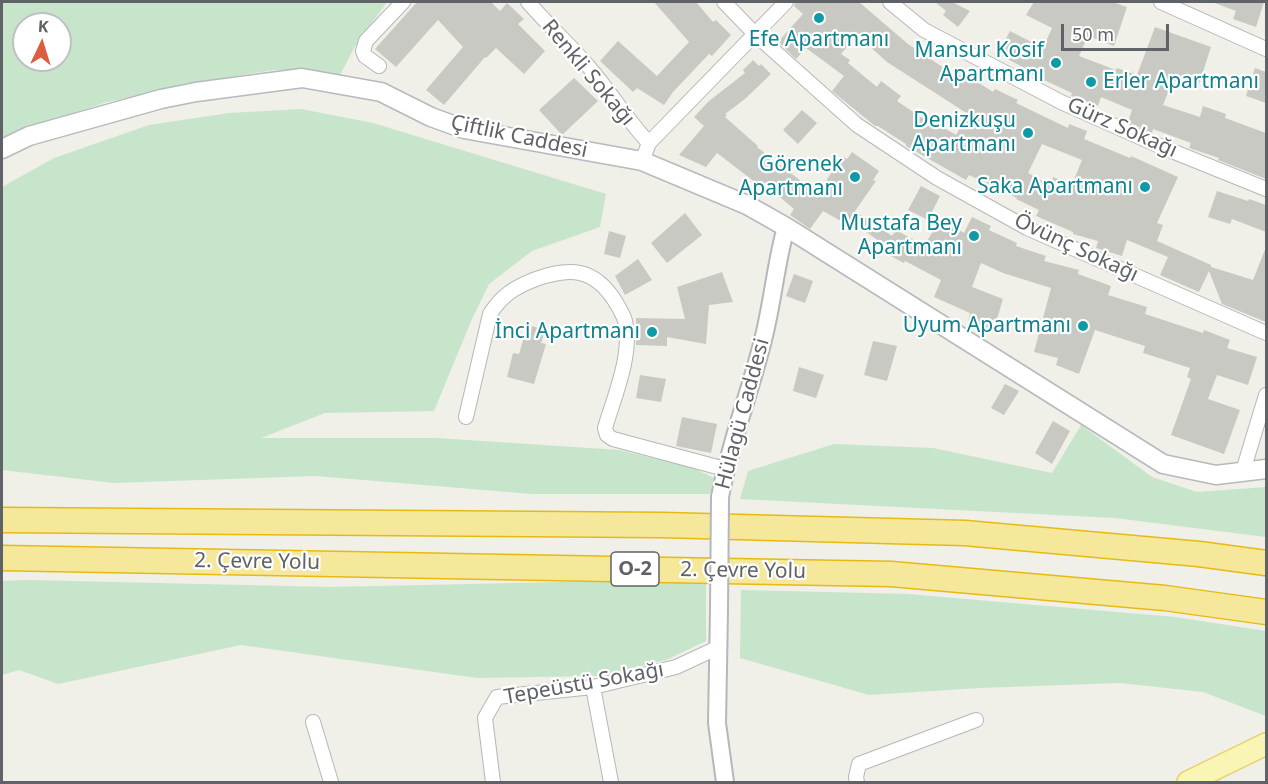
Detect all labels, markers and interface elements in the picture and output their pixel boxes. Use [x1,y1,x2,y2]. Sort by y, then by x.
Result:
marker: Efe Apartmanı [812,11,826,25]
north arrow [12,12,72,72]
scale bar [1064,12,1172,50]
text: K [37,15,49,37]
street label: Renkli Sokağı [536,15,640,131]
text: 50 m [1072,22,1114,46]
place label: Efe Apartmanı [749,27,889,53]
place label: Mansur Kosif Apartmanı [915,38,1044,88]
marker: Mansur Kosif Apartmanı [1049,56,1063,70]
place label: Erler Apartmanı [1103,69,1259,95]
marker: Erler Apartmanı [1084,75,1098,89]
street label: Gürz Sokağı [1063,93,1181,163]
place label: Denizkuşu Apartmanı [912,108,1016,158]
street label: Çiftlik Caddesi [448,110,590,164]
marker: Denizkuşu Apartmanı [1021,126,1035,140]
place label: Görenek Apartmanı [739,152,843,202]
marker: Görenek Apartmanı [848,170,862,184]
place label: Saka Apartmanı [977,174,1133,200]
marker: Saka Apartmanı [1138,180,1152,194]
street label: Övünç Sokağı [1010,208,1142,288]
place label: Mustafa Bey Apartmanı [840,211,962,261]
marker: Mustafa Bey Apartmanı [967,229,981,243]
place label: Uyum Apartmanı [903,313,1071,339]
place label: İnci Apartmanı [495,319,640,345]
marker: Uyum Apartmanı [1076,319,1090,333]
marker: İnci Apartmanı [645,325,659,339]
street label: Hülagü Caddesi [711,336,775,492]
street label: 2. Çevre Yolu [194,548,320,576]
road number: O-2 [611,552,659,586]
street label: 2. Çevre Yolu [680,557,806,585]
street label: Tepeüstü Sokağı [502,658,666,710]

